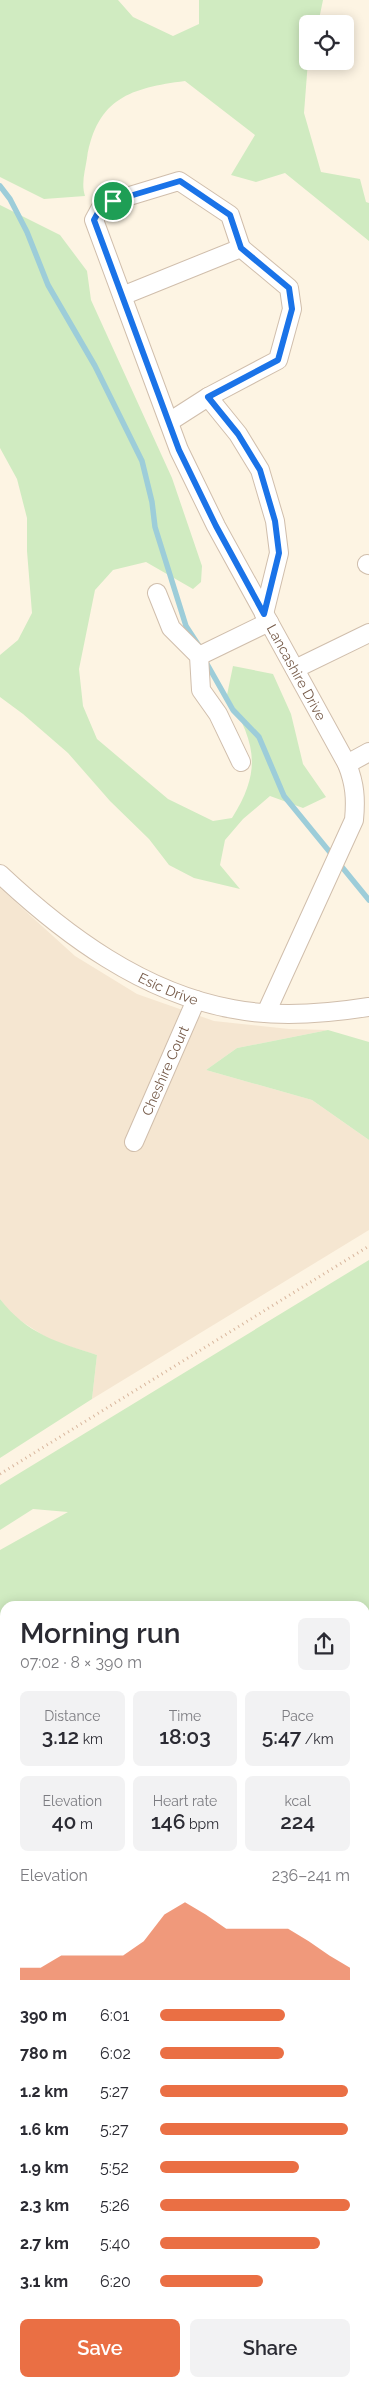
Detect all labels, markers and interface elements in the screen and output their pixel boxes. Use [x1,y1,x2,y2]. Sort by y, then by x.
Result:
map controls [299,15,354,70]
button: locate [299,15,354,70]
pin [92,180,134,222]
icon: arrive [99,187,127,215]
street label: Lancashire Drive [264,622,329,723]
street label: Esic Drive [136,969,200,1008]
street label: Cheshire Court [139,1023,192,1118]
text: Morning run [20,1617,180,1650]
button: share [298,1618,350,1670]
text: 07:02 · 8 × 390 m [20,1653,142,1672]
text: Distance [44,1708,100,1724]
text: Time [169,1708,201,1724]
text: Pace [282,1708,314,1724]
text: 3.12 [42,1724,79,1749]
text: 18:03 [159,1724,211,1749]
text: 5:47 [262,1724,301,1749]
text: km [79,1731,103,1747]
text: /km [301,1731,334,1747]
text: Elevation [43,1793,102,1809]
text: Heart rate [153,1793,217,1809]
text: kcal [285,1793,311,1809]
text: 40 [52,1809,76,1834]
text: 146 [151,1809,185,1834]
text: 224 [280,1809,315,1834]
text: m [76,1816,93,1832]
text: bpm [185,1816,219,1832]
text: Elevation [20,1866,88,1885]
text: 236–241 m [272,1866,350,1885]
text: 390 m [20,2006,67,2025]
text: 6:01 [100,2006,129,2025]
text: 780 m [20,2044,67,2063]
text: 6:02 [100,2044,131,2063]
text: 1.2 km [20,2082,68,2101]
text: 5:27 [100,2082,129,2101]
text: 1.6 km [20,2120,69,2139]
text: 5:27 [100,2120,129,2139]
text: 1.9 km [20,2158,69,2177]
text: 5:52 [100,2158,129,2177]
text: 2.3 km [20,2196,69,2215]
text: 5:26 [100,2196,130,2215]
text: 2.7 km [20,2234,69,2253]
text: 5:40 [100,2234,130,2253]
text: 3.1 km [20,2272,68,2291]
text: 6:20 [100,2272,131,2291]
button: Save [20,2319,180,2377]
button: Share [190,2319,350,2377]

